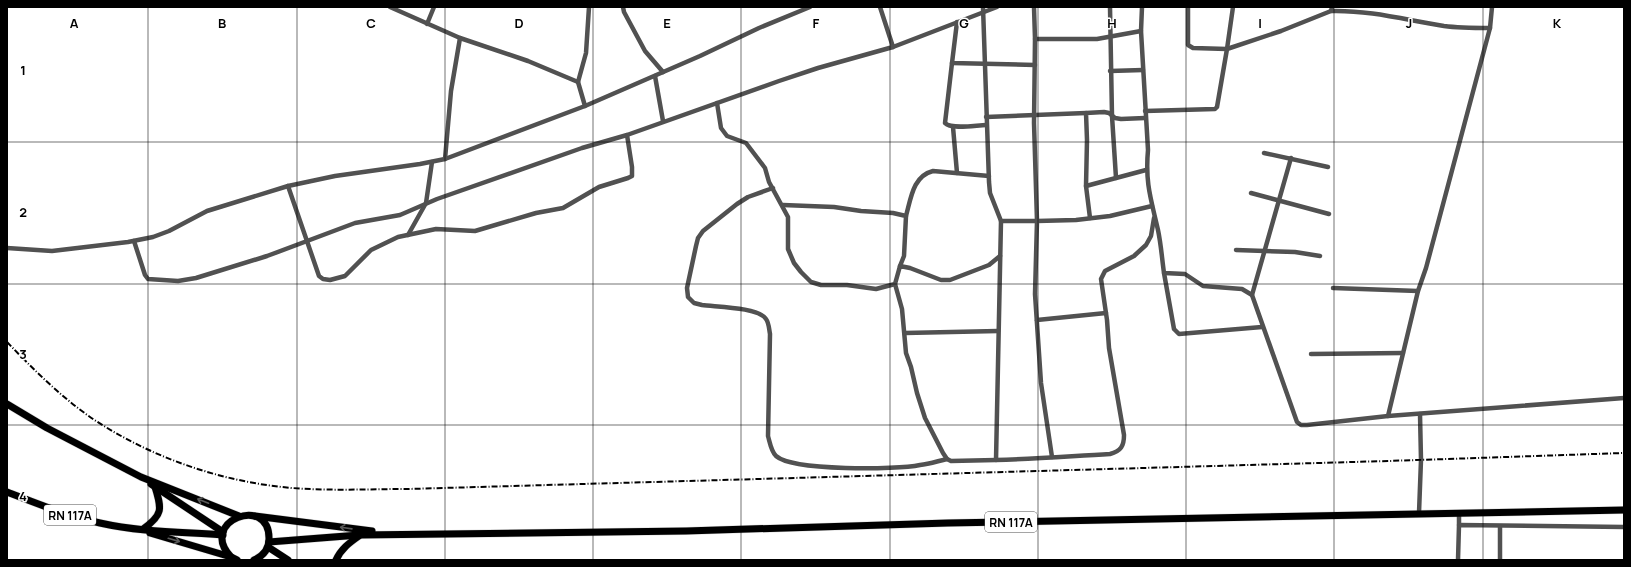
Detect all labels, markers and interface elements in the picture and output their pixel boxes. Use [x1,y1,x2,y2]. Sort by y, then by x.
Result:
text: A [70,14,79,32]
text: B [218,14,226,32]
text: C [366,14,376,32]
text: D [514,14,524,32]
text: E [663,14,671,32]
text: F [813,14,820,32]
text: G [959,14,969,32]
text: H [1107,14,1117,32]
text: I [1258,14,1262,32]
text: J [1406,14,1412,32]
text: K [1553,14,1562,32]
text: 1 [20,61,26,79]
text: 2 [19,203,27,221]
text: 3 [19,345,27,363]
text: 4 [19,487,27,505]
one-way arrow [197,497,209,505]
road number: RN 117A [44,505,96,525]
road number: RN 117A [985,512,1037,532]
one-way arrow [340,524,353,532]
one-way arrow [167,537,180,544]

